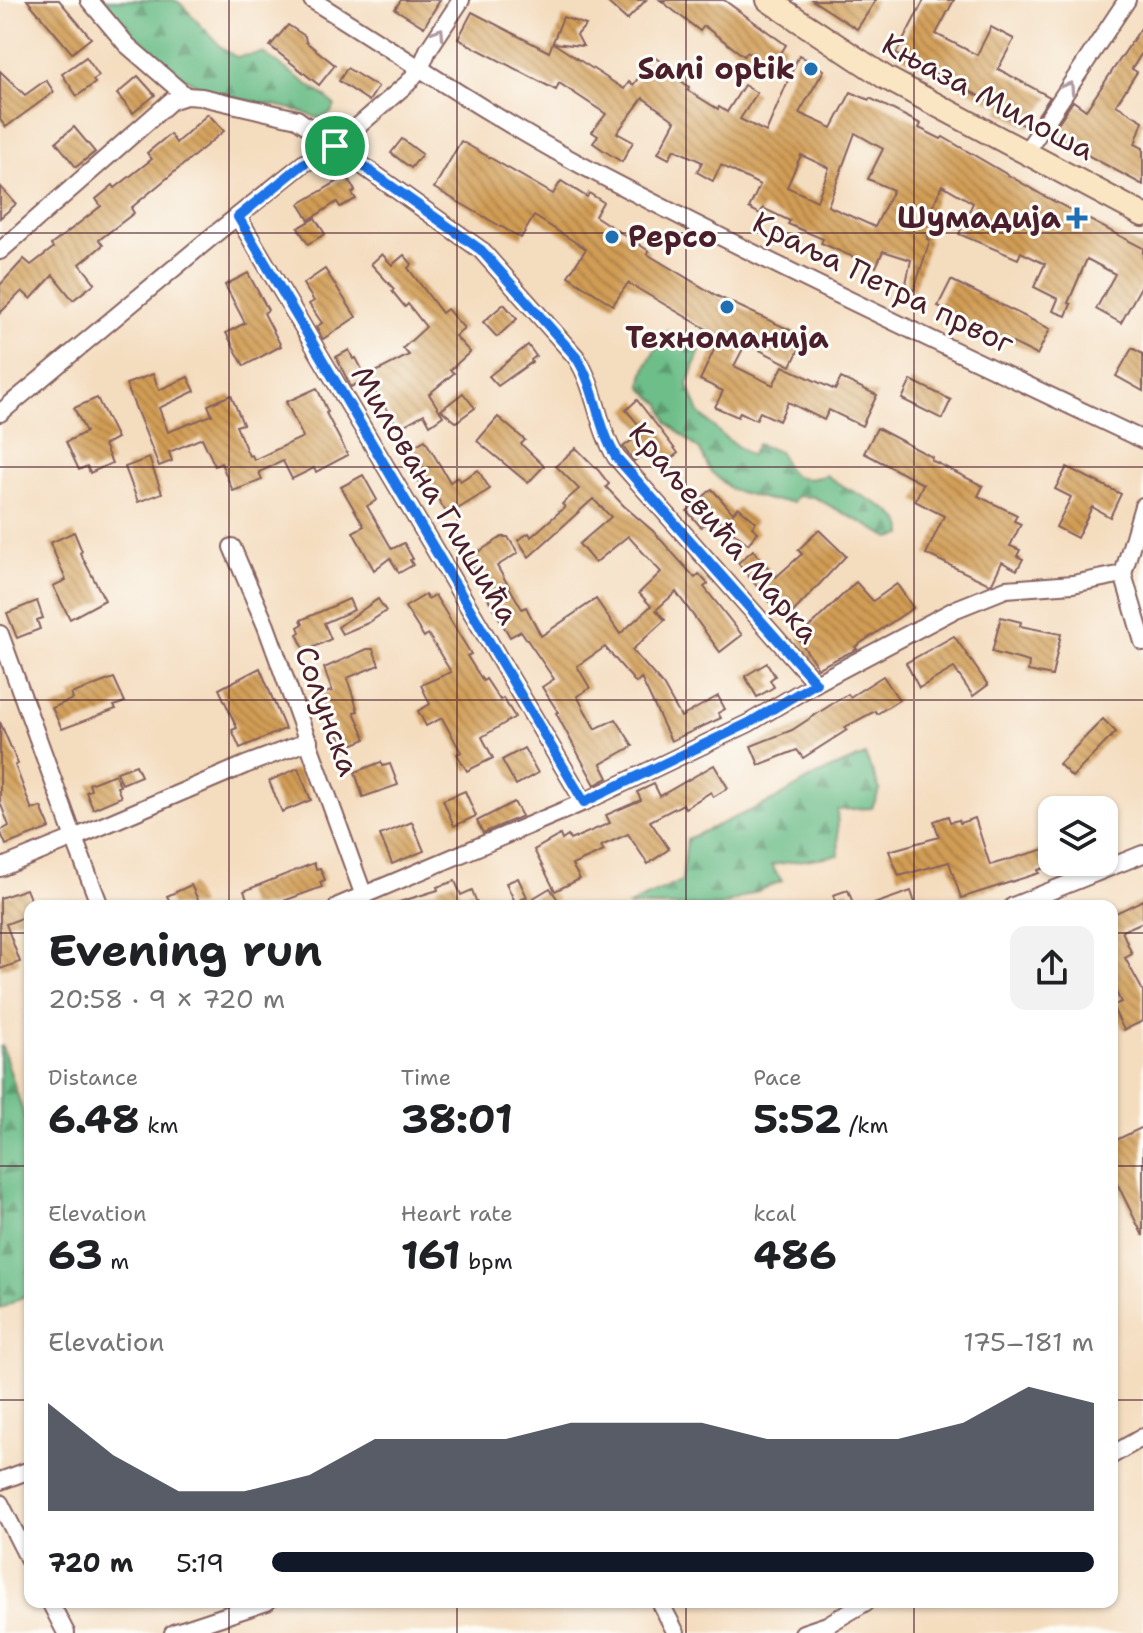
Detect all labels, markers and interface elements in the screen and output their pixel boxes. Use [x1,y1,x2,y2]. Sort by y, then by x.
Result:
street label: Књаза Милоша [875,23,1102,170]
one-way arrow [430,27,445,41]
place label: Sani optik [637,48,795,89]
marker: Sani optik [802,60,820,78]
one-way arrow [1059,81,1074,96]
pin [301,112,369,180]
icon: arrive [313,124,357,168]
place label: Шумадија [897,197,1062,238]
street label: Краља Петра првог [746,201,1021,364]
marker: Шумадија [1068,209,1086,227]
place label: Pepco [628,216,717,257]
marker: Pepco [603,228,621,246]
marker: Техноманија [718,298,736,316]
place label: Техноманија [625,317,829,358]
street label: Милована Глишића [342,358,529,632]
street label: Краљевића Марка [620,413,829,652]
street label: Солунска [285,640,370,782]
map controls [1038,796,1118,876]
button: layers [1038,796,1118,876]
text: Evening run [48,921,322,980]
button: share [1010,926,1094,1010]
text: 20:58 · 9 × 720 m [48,981,285,1016]
text: Distance [48,1063,138,1092]
text: Time [401,1063,451,1092]
text: Pace [753,1063,802,1092]
text: 6.48 [48,1092,140,1146]
text: 38:01 [401,1092,513,1146]
text: 5:52 [753,1092,842,1146]
text: km [140,1111,178,1140]
text: /km [842,1111,888,1140]
text: Elevation [48,1199,146,1228]
text: Heart rate [401,1199,513,1228]
text: kcal [753,1199,796,1228]
text: 63 [48,1228,103,1282]
text: 161 [401,1228,461,1282]
text: 486 [753,1228,837,1282]
text: m [103,1247,129,1276]
text: bpm [461,1247,513,1276]
text: Elevation [48,1324,164,1359]
text: 175–181 m [963,1324,1094,1359]
text: 720 m [48,1545,133,1580]
text: 5:19 [176,1545,224,1580]

